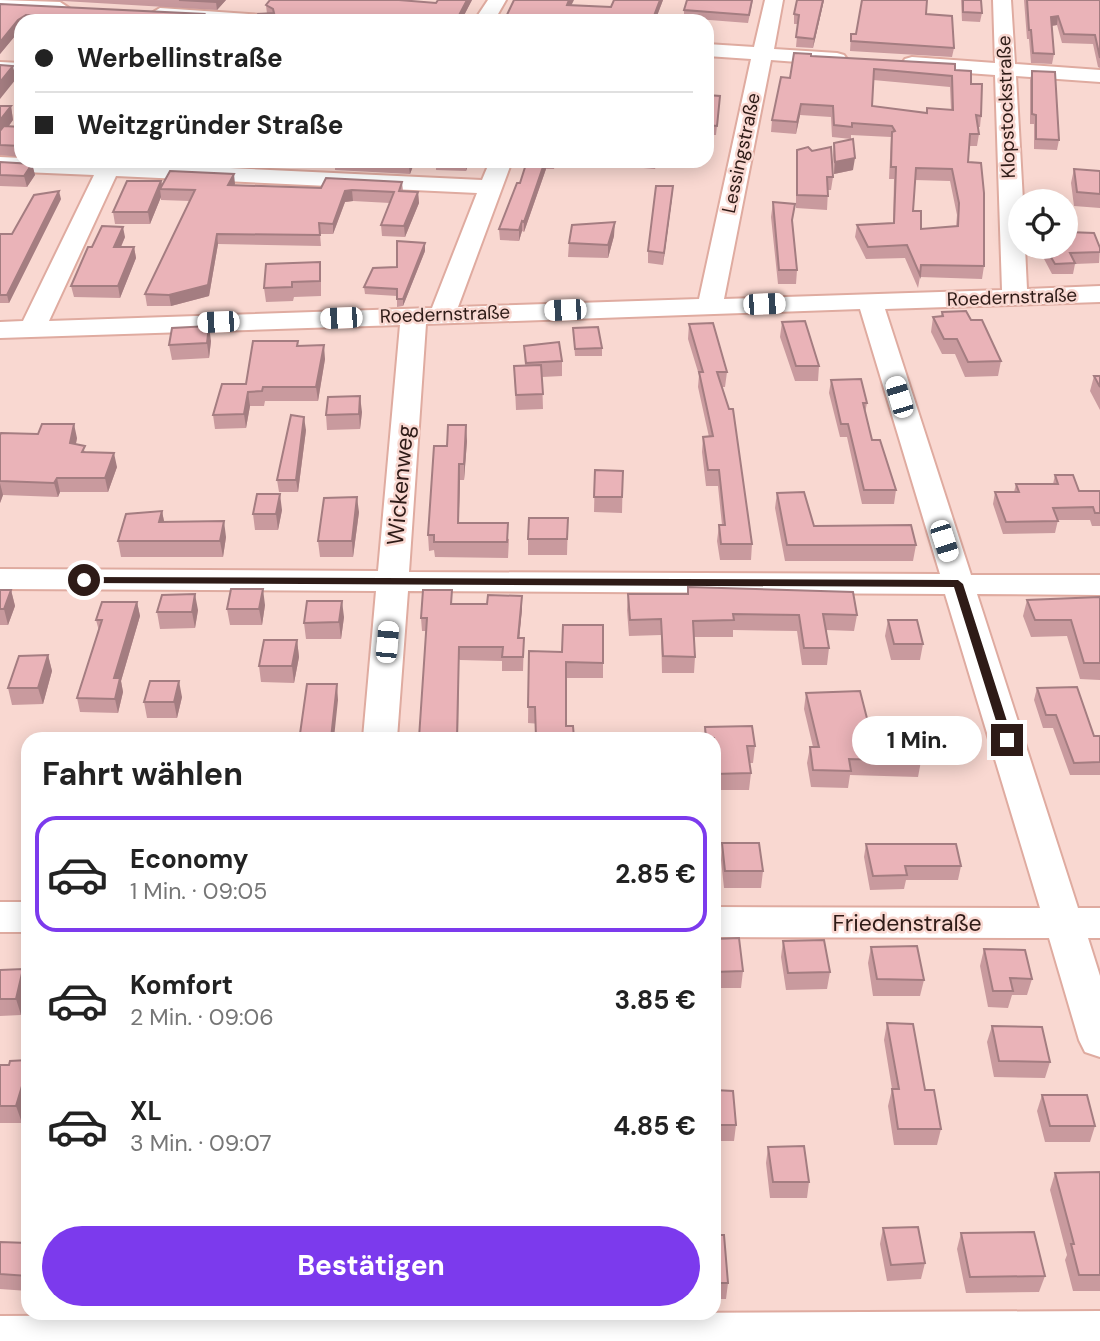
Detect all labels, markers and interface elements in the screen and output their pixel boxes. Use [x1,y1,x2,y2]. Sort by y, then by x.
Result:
street label: Klopstockstraße [991,35,1021,179]
text: Werbellinstraße [77,41,283,75]
street label: Lessingstraße [716,90,766,216]
text: Weitzgründer Straße [77,108,343,142]
map controls [1008,189,1078,259]
button: locate [1008,189,1078,259]
street label: Roedernstraße [946,282,1078,312]
car [743,293,786,315]
street label: Roedernstraße [379,299,511,329]
car [544,299,587,321]
car [320,307,363,329]
car [197,311,240,333]
car [883,374,916,420]
street label: Wickenweg [380,423,420,547]
car [928,518,961,564]
route start [68,564,100,596]
car [375,620,400,664]
callout: 1 Min. [853,716,982,764]
route end [991,724,1023,756]
text: 1 Min. [887,725,947,755]
text: Fahrt wählen [42,753,243,795]
text: Economy [130,842,248,876]
icon: car [46,843,109,906]
text: 2.85 € [615,857,696,891]
text: 1 Min. · 09:05 [130,876,267,906]
street label: Friedenstraße [832,908,982,938]
text: Komfort [130,968,233,1002]
icon: car [46,969,109,1032]
text: 3.85 € [614,983,696,1017]
text: 2 Min. · 09:06 [130,1002,274,1032]
text: XL [130,1094,162,1128]
icon: car [46,1095,109,1158]
text: 4.85 € [613,1109,696,1143]
text: 3 Min. · 09:07 [130,1128,272,1158]
button: Bestätigen [42,1226,700,1306]

